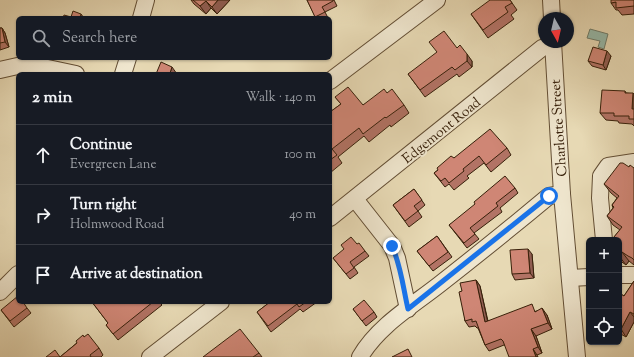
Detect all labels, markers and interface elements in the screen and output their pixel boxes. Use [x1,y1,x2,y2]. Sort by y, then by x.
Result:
north arrow [538,12,574,48]
search box [16,16,332,60]
icon: search [30,27,52,49]
text: Search here [62,28,137,49]
street label: Charlotte Street [547,78,573,177]
text: 2 min [32,86,73,110]
text: Walk · 140 m [245,89,316,107]
street label: Edgemont Road [399,94,486,170]
text: Continue [70,135,132,156]
icon: ahead [32,144,54,166]
text: 100 m [284,146,316,164]
text: Evergreen Lane [70,156,156,174]
route start [540,187,558,205]
text: Turn right [70,195,136,216]
icon: right [32,204,54,226]
text: 40 m [289,206,316,224]
text: Holmwood Road [70,216,164,234]
route end [383,237,401,255]
map controls [586,237,622,345]
button: + [586,237,622,273]
icon: arrive [32,264,54,286]
text: Arrive at destination [70,264,203,285]
button: − [586,273,622,309]
button: locate [586,309,622,345]

